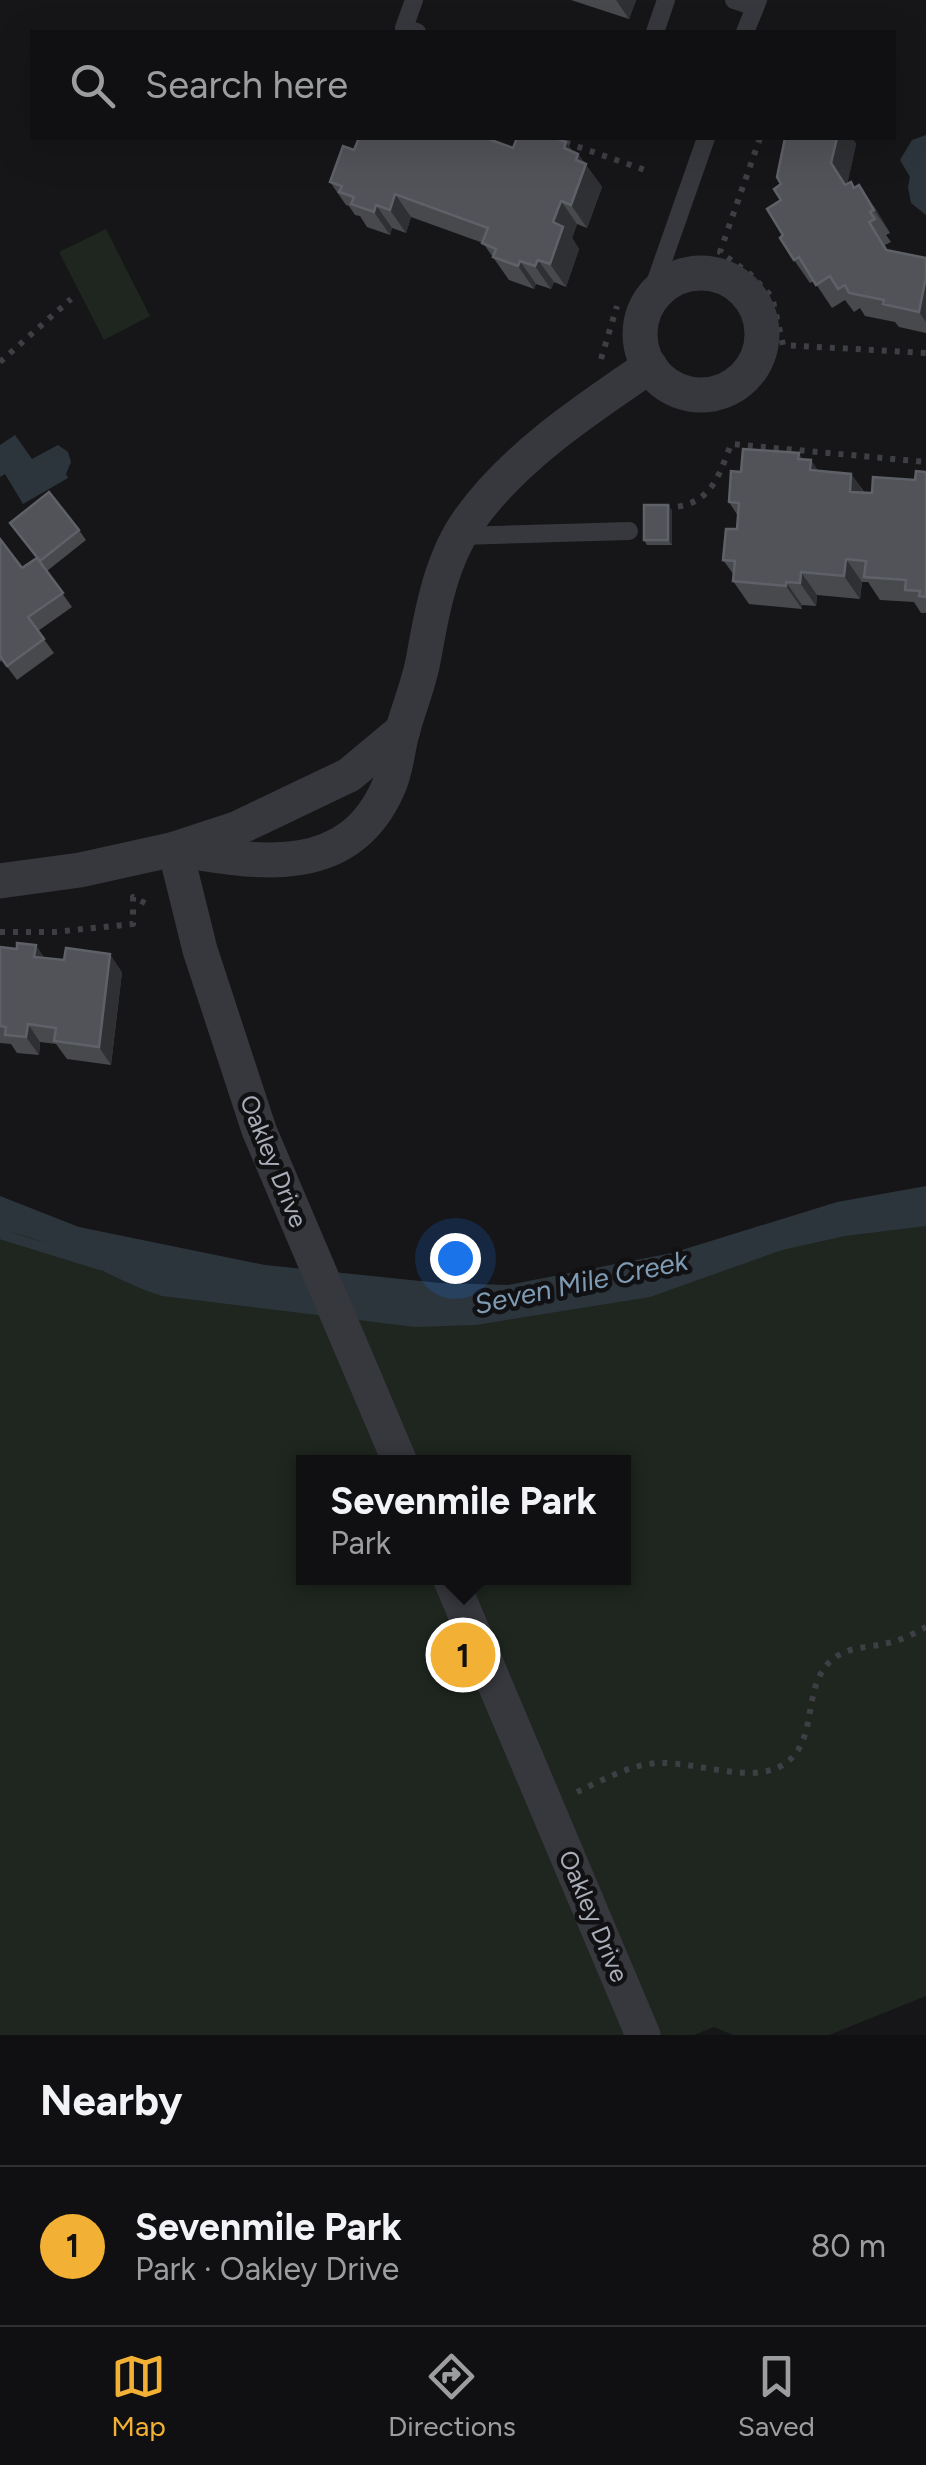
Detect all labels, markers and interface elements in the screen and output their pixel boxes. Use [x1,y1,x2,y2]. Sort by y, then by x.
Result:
search box [30,30,896,140]
icon: search [65,58,120,113]
text: Search here [145,62,348,108]
street label: Oakley Drive [234,1090,314,1232]
your location [430,1233,481,1284]
water label: Seven Mile Creek [471,1242,692,1321]
popup [296,1455,631,1585]
text: Sevenmile Park [330,1478,597,1524]
text: Park [330,1524,391,1562]
pin: 1 [430,1618,496,1692]
street label: Oakley Drive [553,1846,635,1986]
text: Nearby [40,2075,182,2126]
text: Sevenmile Park [135,2204,402,2250]
text: 1 [66,2227,79,2265]
text: 80 m [811,2227,886,2265]
text: Park · Oakley Drive [135,2250,399,2288]
tab: Map [111,2349,166,2443]
tab: Directions [388,2349,516,2443]
tab: Saved [738,2349,815,2443]

